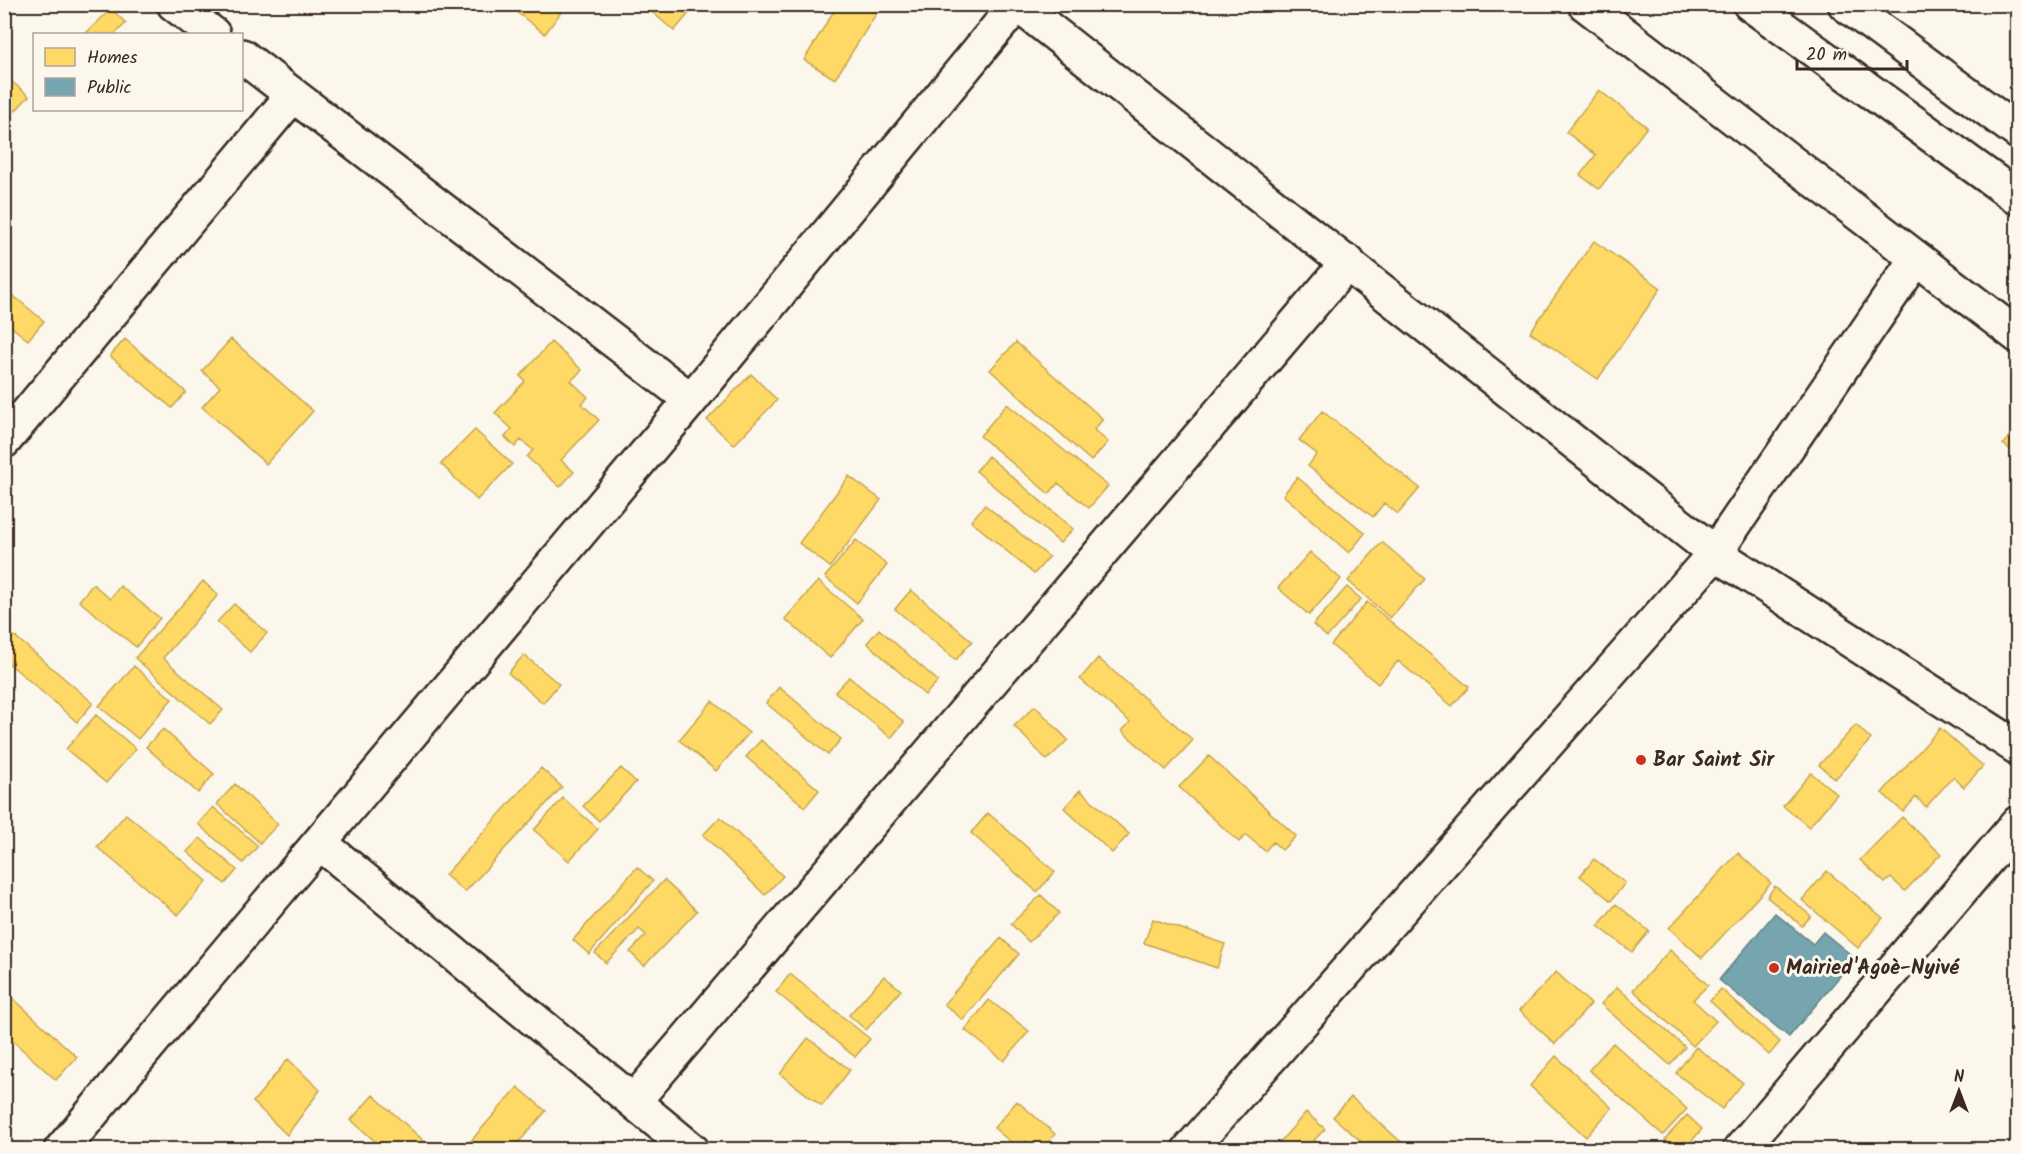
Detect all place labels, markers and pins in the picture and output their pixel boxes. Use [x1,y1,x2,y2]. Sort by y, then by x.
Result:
place label: Bar Saint Sir [1653,744,1776,777]
marker: Bar Saint Sir [1634,753,1648,767]
place label: Mairied'Agoè-Nyivé [1786,952,1960,985]
marker: Mairied'Agoè-Nyivé [1767,961,1781,975]

